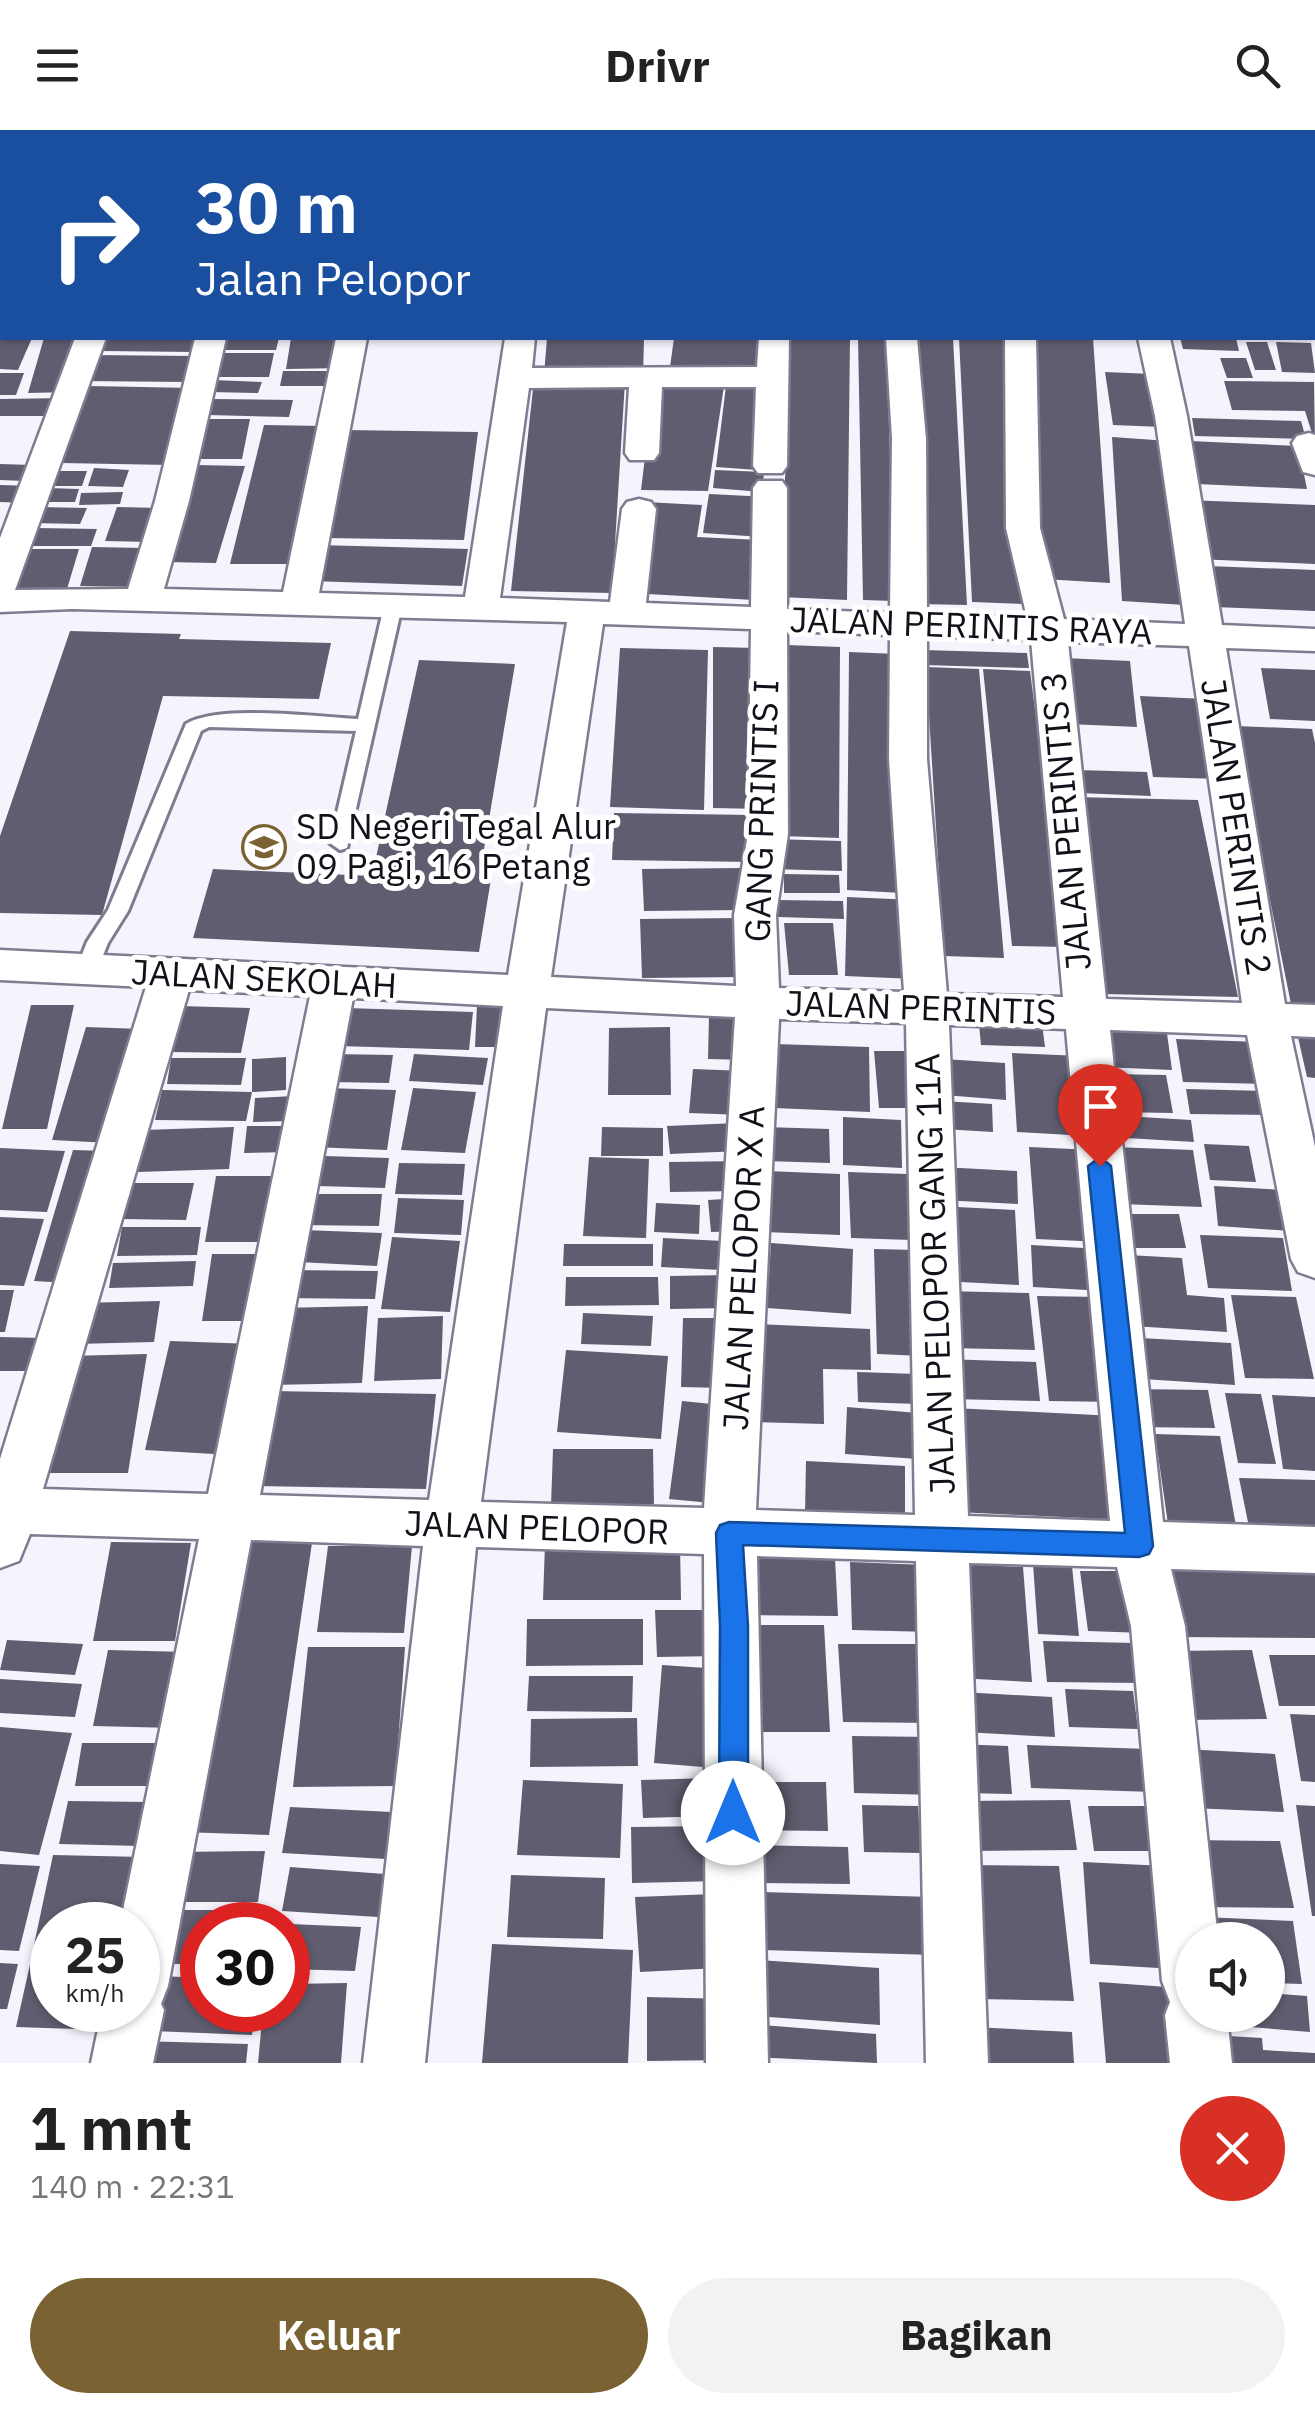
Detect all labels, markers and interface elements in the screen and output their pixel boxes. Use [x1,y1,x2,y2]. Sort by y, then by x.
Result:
text: Drivr [605,36,710,94]
icon: menu [30,38,85,93]
icon: search [1230,38,1285,93]
text: 30 m [195,161,358,252]
icon: right [30,170,160,300]
text: Jalan Pelopor [195,249,471,307]
street label: JALAN PERINTIS RAYA [789,596,1153,654]
street label: JALAN PERINTIS 3 [1029,670,1101,972]
street label: JALAN PERINTIS 2 [1191,675,1283,979]
street label: GANG PRINTIS I [733,679,789,943]
place label: SD Negeri Tegal Alur 09 Pagi, 16 Petang [296,803,616,889]
school or university icon: SD Negeri Tegal Alur 09 Pagi, 16 Petang [241,824,287,870]
street label: JALAN SEKOLAH [130,948,398,1008]
street label: JALAN PERINTIS [785,979,1057,1035]
street label: JALAN PELOPOR GANG 11A [903,1052,965,1496]
pin [1058,1064,1143,1167]
icon: arrive [1073,1079,1128,1134]
street label: JALAN PELOPOR X A [712,1104,774,1432]
street label: JALAN PELOPOR [404,1499,670,1555]
position arrow [681,1761,785,1865]
speed limit sign: 30 [180,1902,310,2032]
text: 25 [65,1922,125,1987]
map controls [1175,1922,1285,2032]
button: sound [1175,1922,1285,2032]
text: km/h [66,1976,124,2009]
text: 1 mnt [30,2088,193,2167]
button: close [1180,2096,1285,2201]
text: 140 m · 22:31 [30,2165,235,2207]
button: Keluar [30,2278,648,2393]
button: Bagikan [668,2278,1285,2393]

